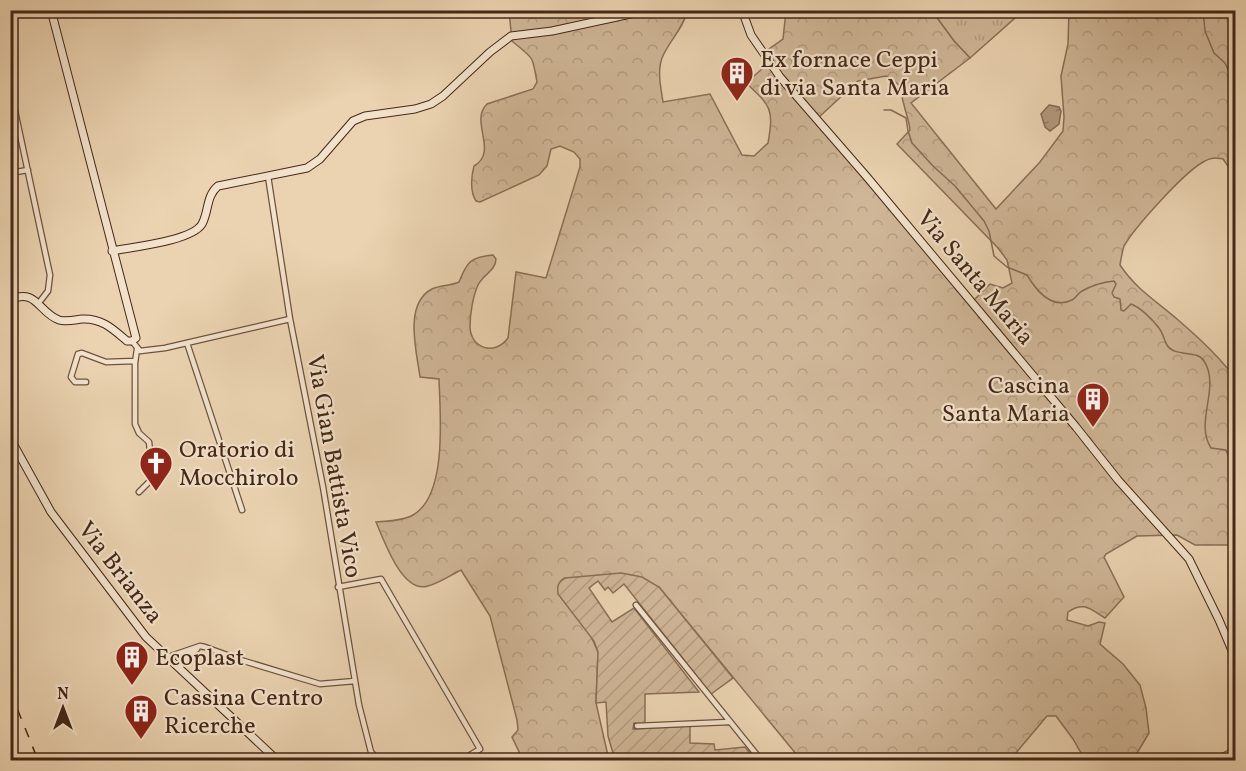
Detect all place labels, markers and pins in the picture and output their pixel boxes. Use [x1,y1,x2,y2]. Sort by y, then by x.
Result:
place label: Ex fornace Ceppi di via Santa Maria [760,44,950,106]
building icon: Ex fornace Ceppi di via Santa Maria [719,55,755,102]
place label: Cascina Santa Maria [942,370,1070,432]
building icon: Cascina Santa Maria [1075,381,1111,428]
place label: Oratorio di Mocchirolo [179,434,299,496]
church icon: Oratorio di Mocchirolo [138,445,174,492]
building icon: Ecoplast [114,639,150,686]
place label: Ecoplast [155,642,244,676]
place label: Cassina Centro Ricerche [164,682,323,744]
building icon: Cassina Centro Ricerche [123,693,159,740]

